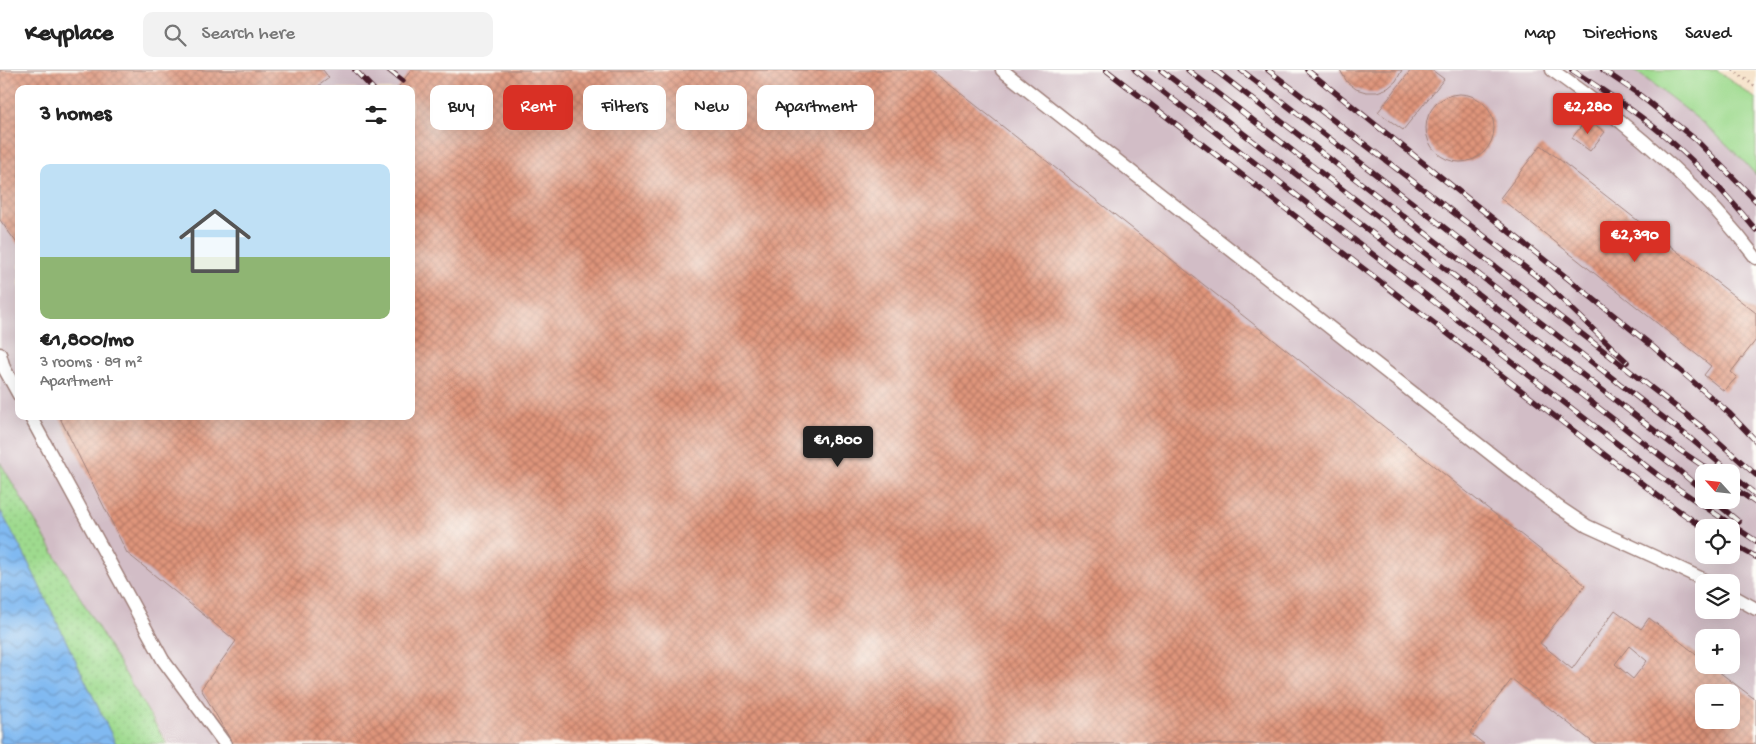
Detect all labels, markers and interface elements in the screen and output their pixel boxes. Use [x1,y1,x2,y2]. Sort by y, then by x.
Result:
search box [143,12,493,57]
text: Keyplace [25,20,113,49]
icon: search [161,21,189,49]
text: Search here [201,23,295,46]
text: Map [1524,24,1556,45]
text: Directions [1584,24,1657,45]
text: Saved [1685,24,1731,45]
chip: Buy [430,85,493,130]
chip: Rent [503,85,573,130]
chip: Filters [583,85,666,130]
chip: New [676,85,747,130]
chip: Apartment [757,85,874,130]
pin: €2,280 [1547,92,1629,135]
text: €2,280 [1564,99,1612,118]
icon: filters [362,101,390,129]
text: 3 homes [40,103,112,128]
icon: home [170,196,260,286]
pin: €2,390 [1594,220,1676,263]
text: €2,390 [1611,227,1659,246]
text: €1,800/mo [40,329,134,354]
text: 3 rooms · 89 m² [40,354,142,373]
text: Apartment [40,373,112,392]
pin: €1,800 [797,426,879,468]
text: €1,800 [814,432,862,451]
north arrow [1695,464,1740,509]
map controls [1695,464,1740,729]
button: locate [1695,519,1740,564]
button: layers [1695,574,1740,619]
button: + [1695,629,1740,674]
button: − [1695,684,1740,729]

